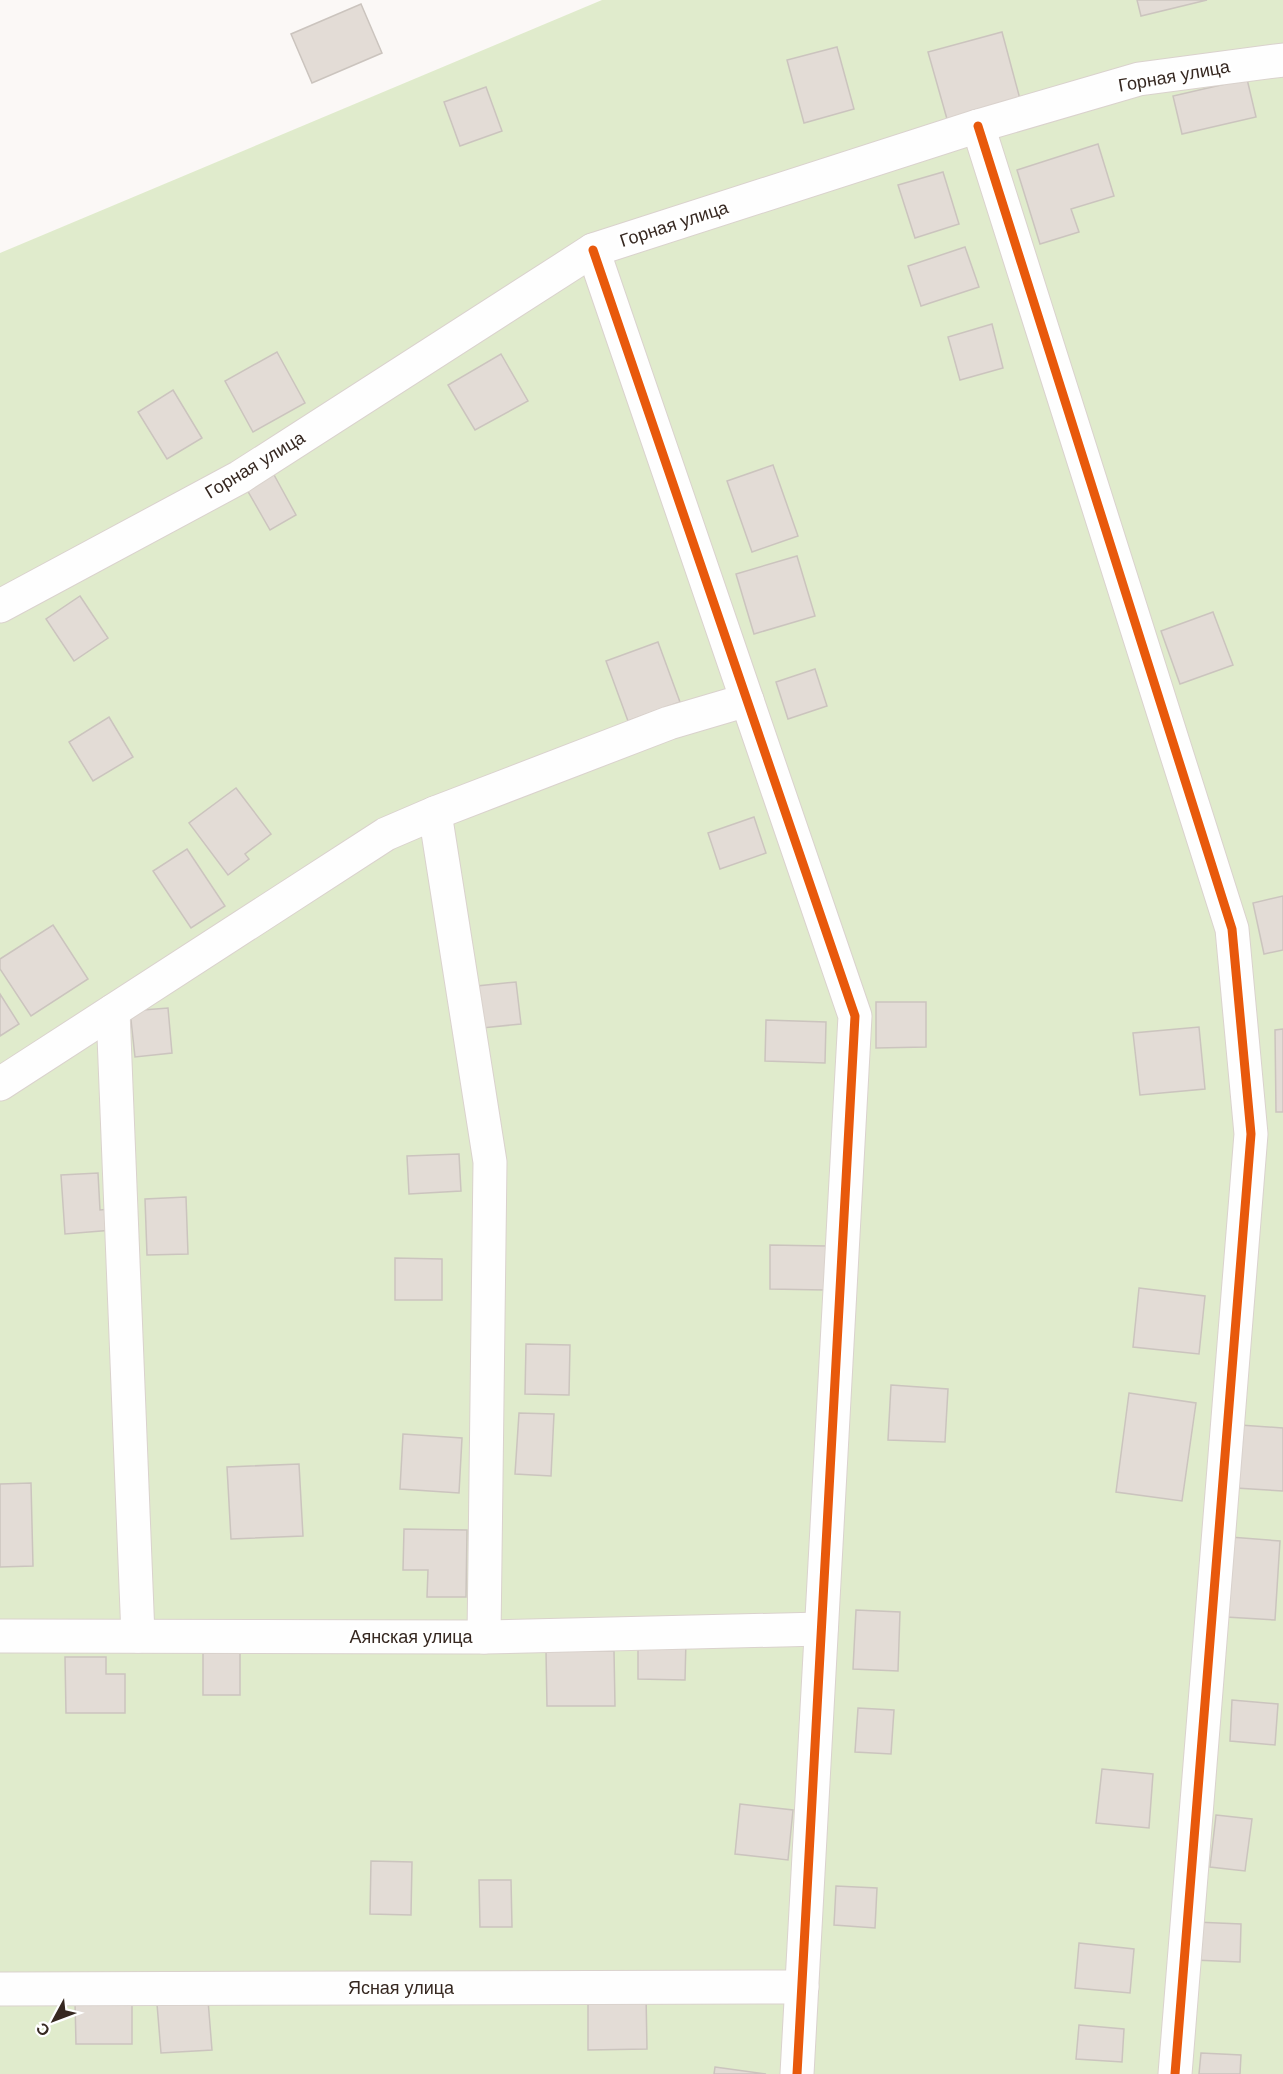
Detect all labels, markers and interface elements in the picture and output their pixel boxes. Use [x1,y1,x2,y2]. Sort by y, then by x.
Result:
street label: Горная улица [1117,56,1232,96]
street label: Горная улица [617,197,732,251]
street label: Горная улица [202,427,309,503]
street label: Аянская улица [349,1627,474,1647]
street label: Ясная улица [348,1978,455,1998]
north arrow [24,1990,84,2050]
text: С [33,2019,53,2039]

